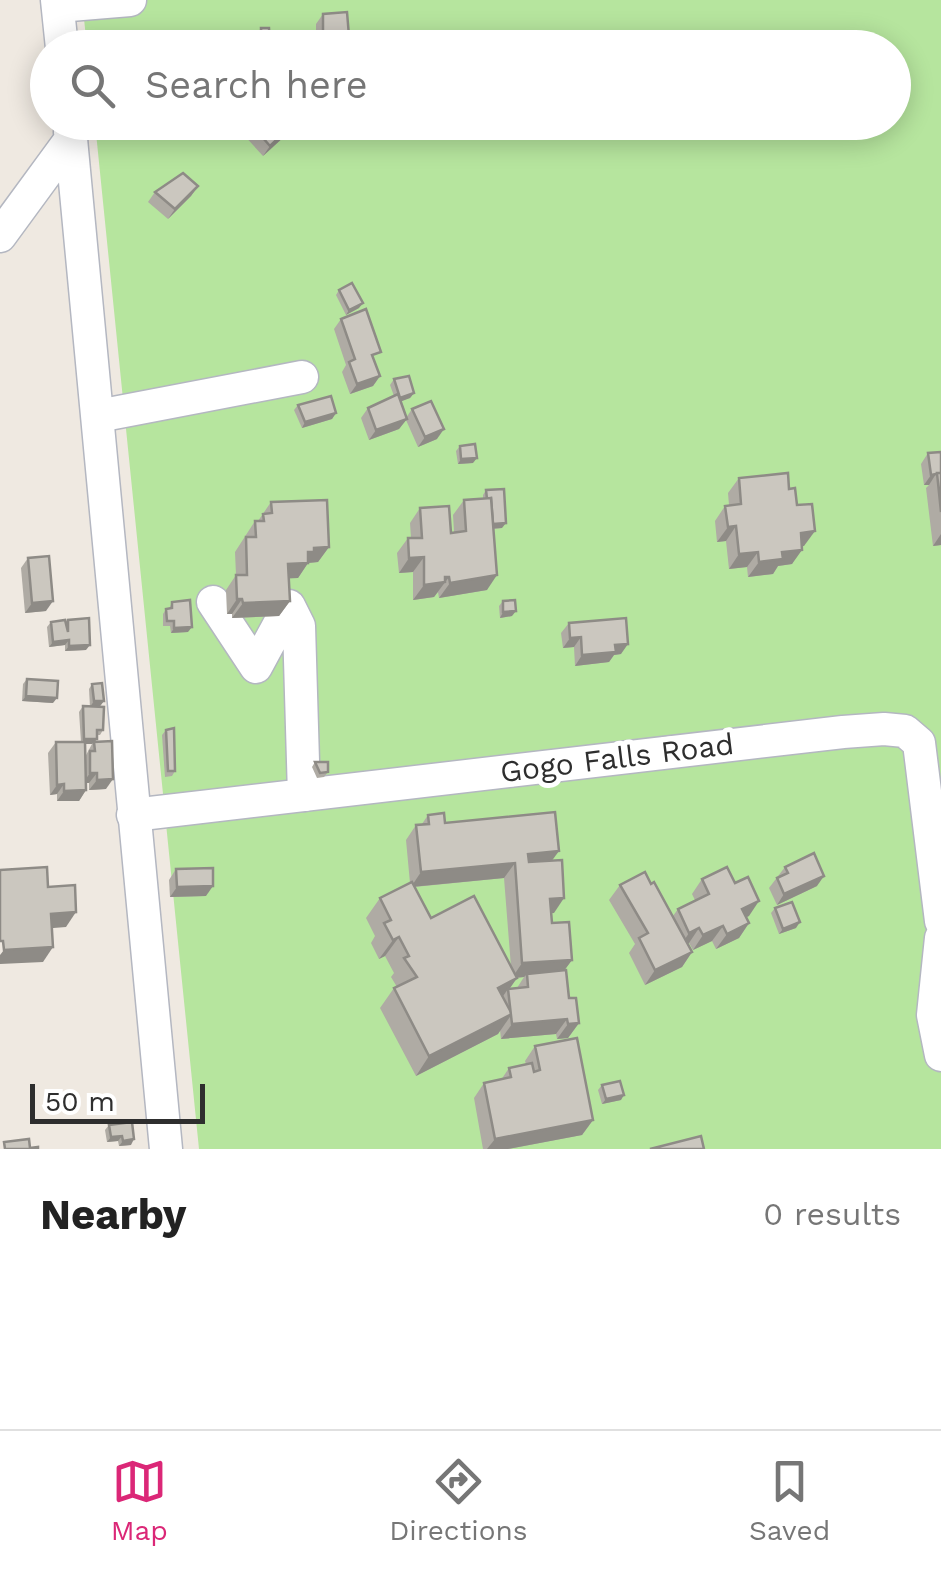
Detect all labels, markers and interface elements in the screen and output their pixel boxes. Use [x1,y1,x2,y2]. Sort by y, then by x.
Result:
search box [30,30,911,140]
icon: search [65,58,120,113]
text: Search here [145,63,368,107]
street label: Gogo Falls Road [498,726,736,789]
scale bar [30,1079,205,1124]
text: 50 m [45,1085,115,1118]
text: Nearby [40,1190,187,1239]
text: 0 results [763,1195,901,1233]
tab: Map [111,1454,168,1547]
tab: Directions [389,1454,528,1547]
tab: Saved [749,1454,830,1547]

